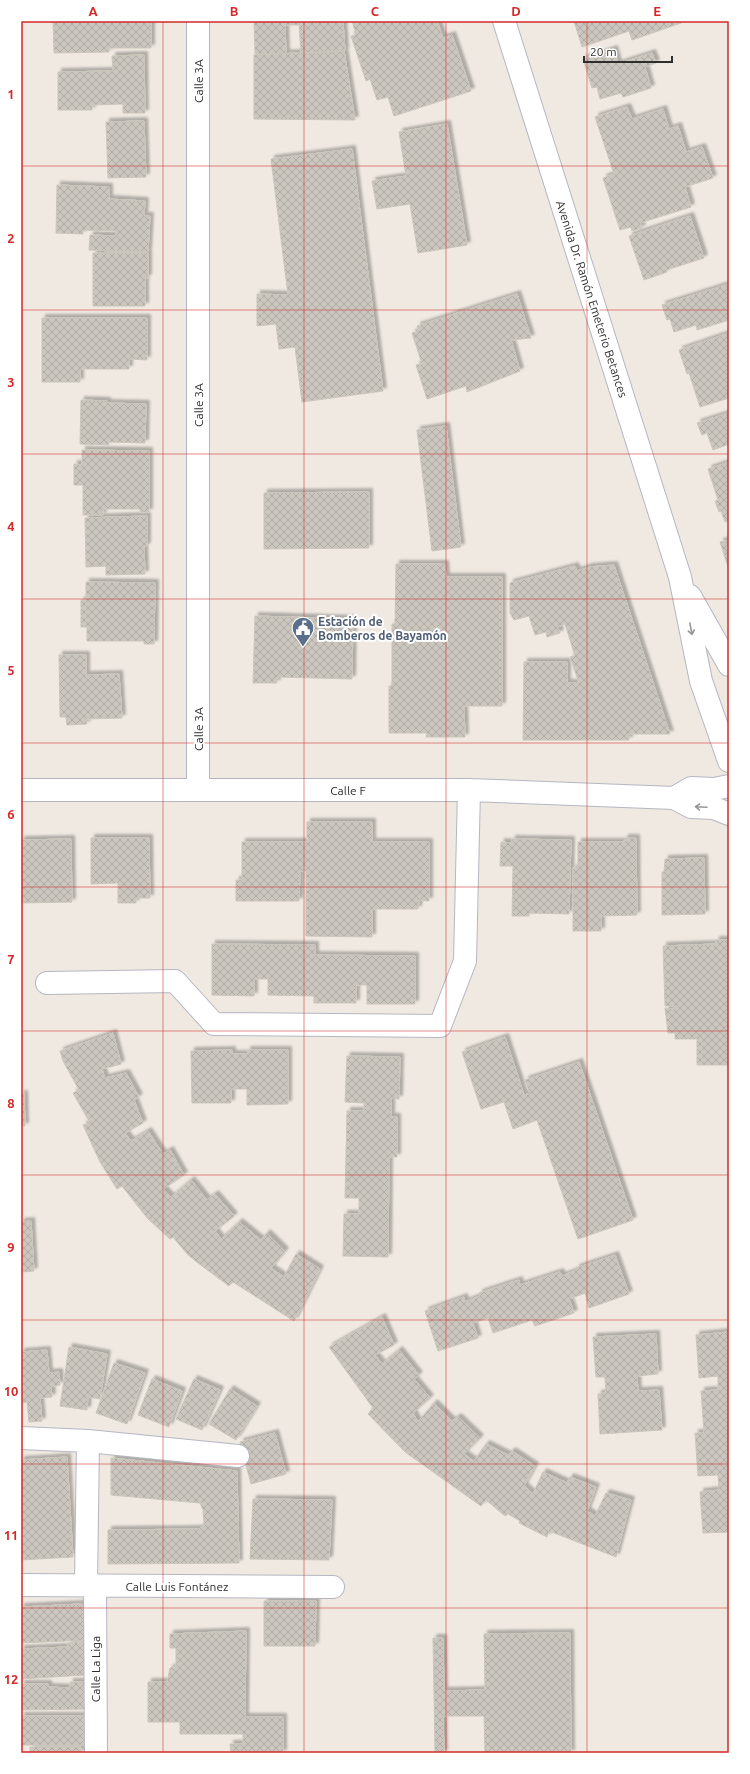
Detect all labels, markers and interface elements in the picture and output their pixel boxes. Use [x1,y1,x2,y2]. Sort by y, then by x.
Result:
text: A [88,4,98,18]
text: B [230,4,239,18]
text: C [371,4,380,18]
text: D [511,4,521,18]
text: E [653,4,661,18]
scale bar [584,38,672,64]
text: 20 m [590,45,617,58]
street label: Calle 3A [192,59,205,103]
text: 1 [7,87,15,101]
street label: Avenida Dr. Ramón Emeterio Betances [554,199,630,399]
text: 2 [7,231,15,245]
text: 3 [7,375,15,389]
street label: Calle 3A [192,383,205,427]
text: 4 [7,519,15,533]
public building icon: Estación de Bomberos de Bayamón [290,615,316,648]
place label: Estación de Bomberos de Bayamón [318,615,447,642]
one-way arrow [687,622,695,635]
text: 5 [7,663,15,677]
street label: Calle 3A [192,707,205,751]
street label: Calle F [330,784,366,797]
one-way arrow [695,804,708,811]
text: 6 [7,807,15,821]
text: 7 [7,952,15,966]
text: 8 [7,1096,15,1110]
text: 9 [7,1240,15,1254]
text: 10 [4,1384,18,1398]
text: 11 [4,1528,18,1542]
street label: Calle Luis Fontánez [125,1580,229,1593]
street label: Calle La Liga [89,1636,102,1702]
text: 12 [4,1672,18,1686]

